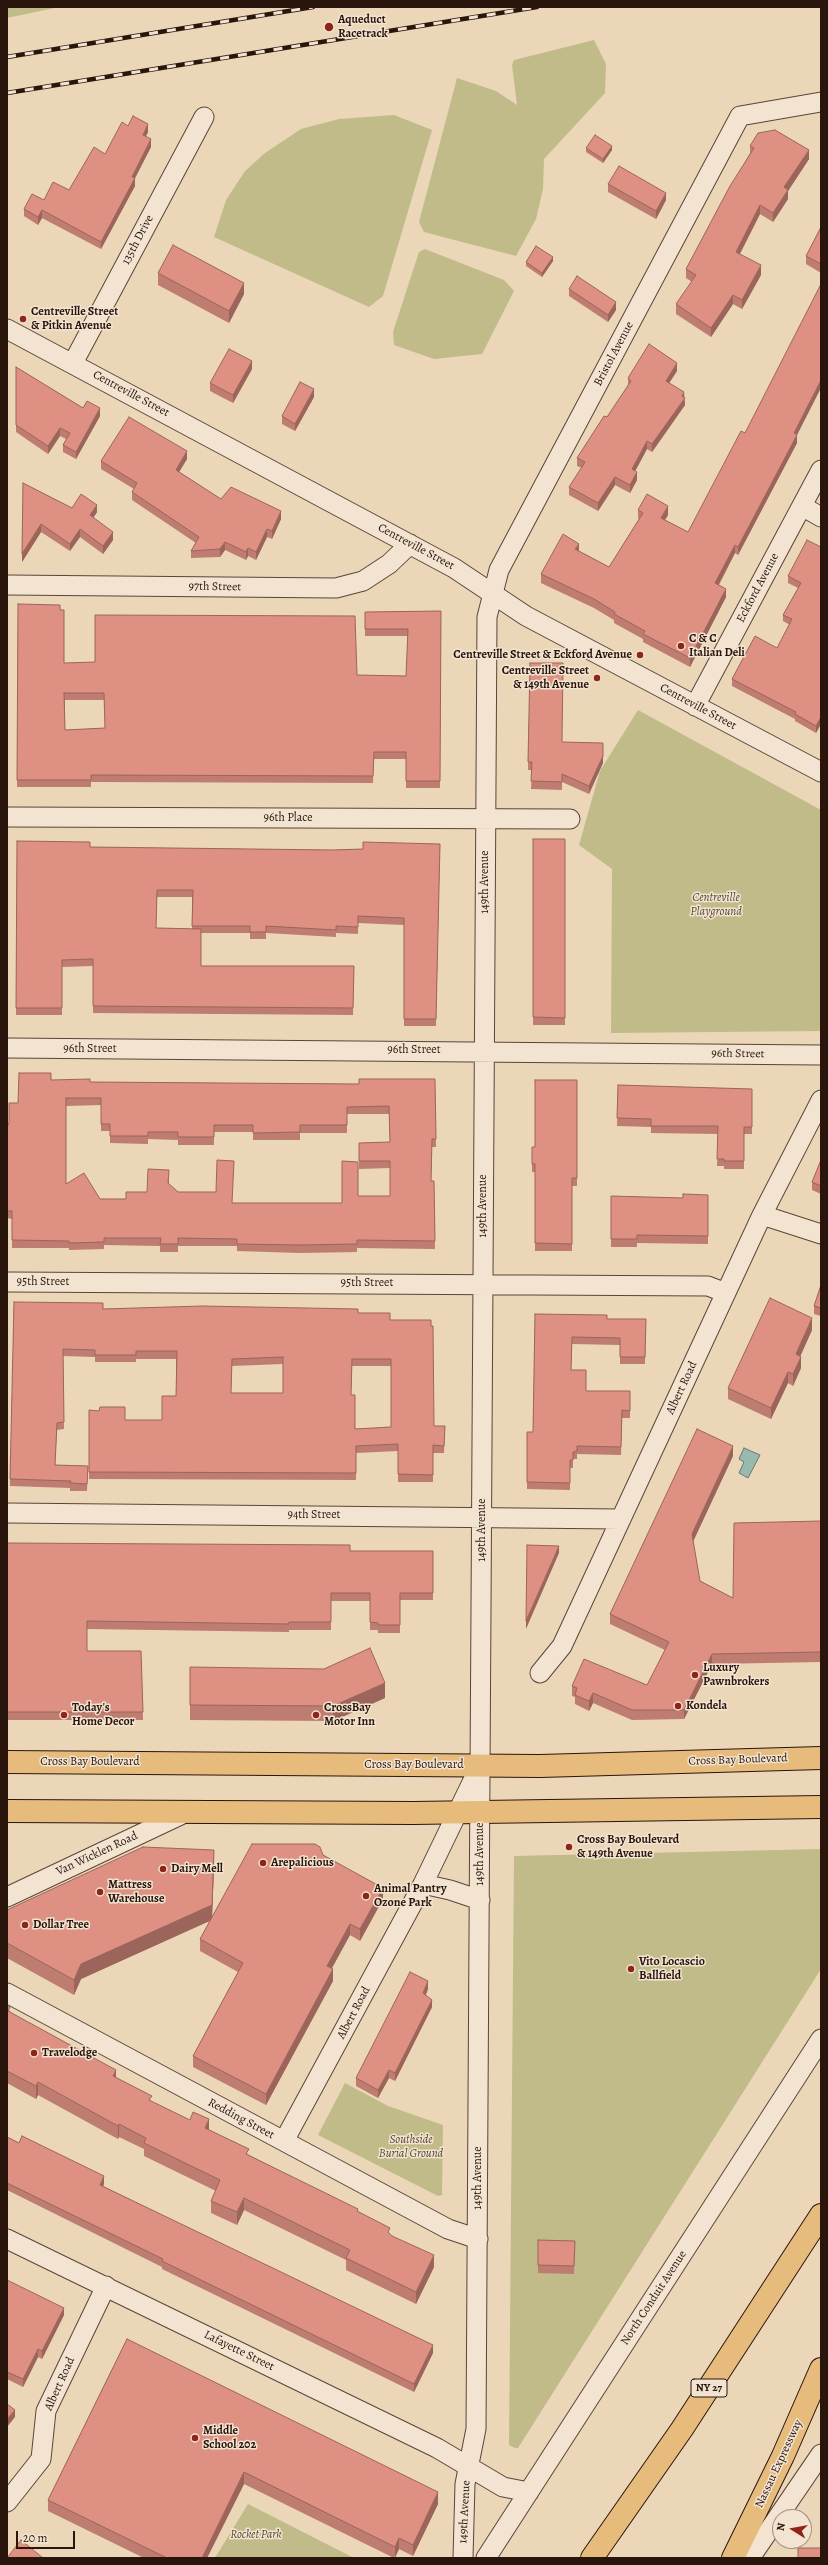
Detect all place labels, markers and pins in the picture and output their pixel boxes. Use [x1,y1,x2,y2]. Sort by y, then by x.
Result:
place label: Aqueduct Racetrack [338,13,388,41]
marker: Aqueduct Racetrack [323,21,335,33]
place label: Centreville Street & Pitkin Avenue [31,305,118,333]
marker: Centreville Street & Pitkin Avenue [18,314,28,324]
place label: C & C Italian Deli [689,632,745,660]
marker: C & C Italian Deli [676,641,686,651]
place label: Centreville Street & Eckford Avenue [453,648,632,662]
marker: Centreville Street & Eckford Avenue [635,650,645,660]
place label: Centreville Street & 149th Avenue [502,664,589,692]
marker: Centreville Street & 149th Avenue [592,673,602,683]
place label: Luxury Pawnbrokers [703,1661,769,1689]
marker: Luxury Pawnbrokers [690,1670,700,1680]
place label: Kondela [686,1699,727,1713]
place label: Today's Home Decor [72,1701,135,1729]
place label: CrossBay Motor Inn [324,1701,375,1729]
marker: Kondela [673,1701,683,1711]
marker: Today's Home Decor [59,1710,69,1720]
marker: CrossBay Motor Inn [311,1710,321,1720]
place label: Cross Bay Boulevard & 149th Avenue [577,1833,679,1861]
marker: Cross Bay Boulevard & 149th Avenue [564,1842,574,1852]
place label: Arepalicious [271,1856,334,1870]
marker: Arepalicious [258,1858,268,1868]
place label: Dairy Mell [171,1862,223,1876]
marker: Dairy Mell [158,1864,168,1874]
place label: Mattress Warehouse [108,1878,164,1906]
place label: Animal Pantry Ozone Park [374,1882,446,1910]
marker: Mattress Warehouse [95,1887,105,1897]
marker: Animal Pantry Ozone Park [361,1891,371,1901]
place label: Dollar Tree [33,1918,89,1932]
marker: Dollar Tree [20,1920,30,1930]
place label: Vito Locascio Ballfield [639,1955,705,1983]
marker: Vito Locascio Ballfield [626,1964,636,1974]
place label: Travelodge [42,2046,97,2060]
marker: Travelodge [29,2048,39,2058]
place label: Middle School 202 [203,2424,256,2452]
marker: Middle School 202 [190,2433,200,2443]

